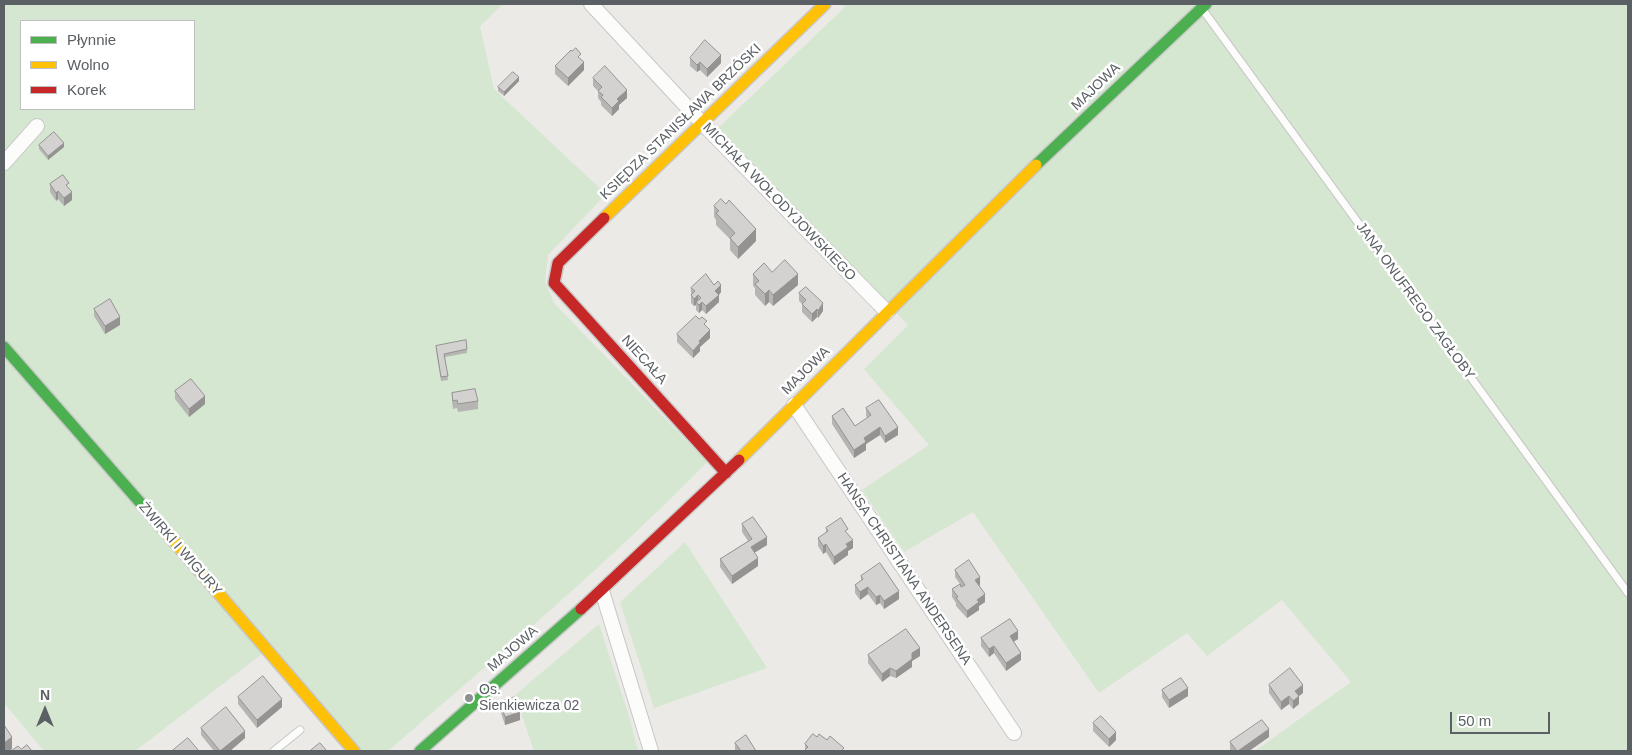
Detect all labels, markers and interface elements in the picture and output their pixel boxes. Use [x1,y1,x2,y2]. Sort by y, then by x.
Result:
legend [20,20,195,110]
text: Płynnie [67,31,116,48]
street label: KSIĘDZA STANISŁAWA BRZÓSKI [597,40,765,204]
text: Wolno [67,56,109,73]
street label: MAJOWA [1068,60,1124,114]
text: Korek [67,81,106,98]
street label: MICHAŁA WOŁODYJOWSKIEGO [699,120,859,284]
street label: JANA ONUFREGO ZAGŁOBY [1352,219,1478,383]
street label: NIECAŁA [618,332,670,388]
street label: MAJOWA [779,344,833,398]
street label: HANSA CHRISTIANA ANDERSENA [833,470,975,668]
street label: ŻWIRKI I WIGURY [135,499,225,599]
street label: MAJOWA [484,623,542,675]
place label: Os. Sienkiewicza 02 [479,682,579,714]
north arrow [20,685,70,735]
text: N [40,687,50,703]
marker: Os. Sienkiewicza 02 [463,692,475,704]
scale bar [1452,702,1552,734]
text: 50 m [1458,712,1491,729]

